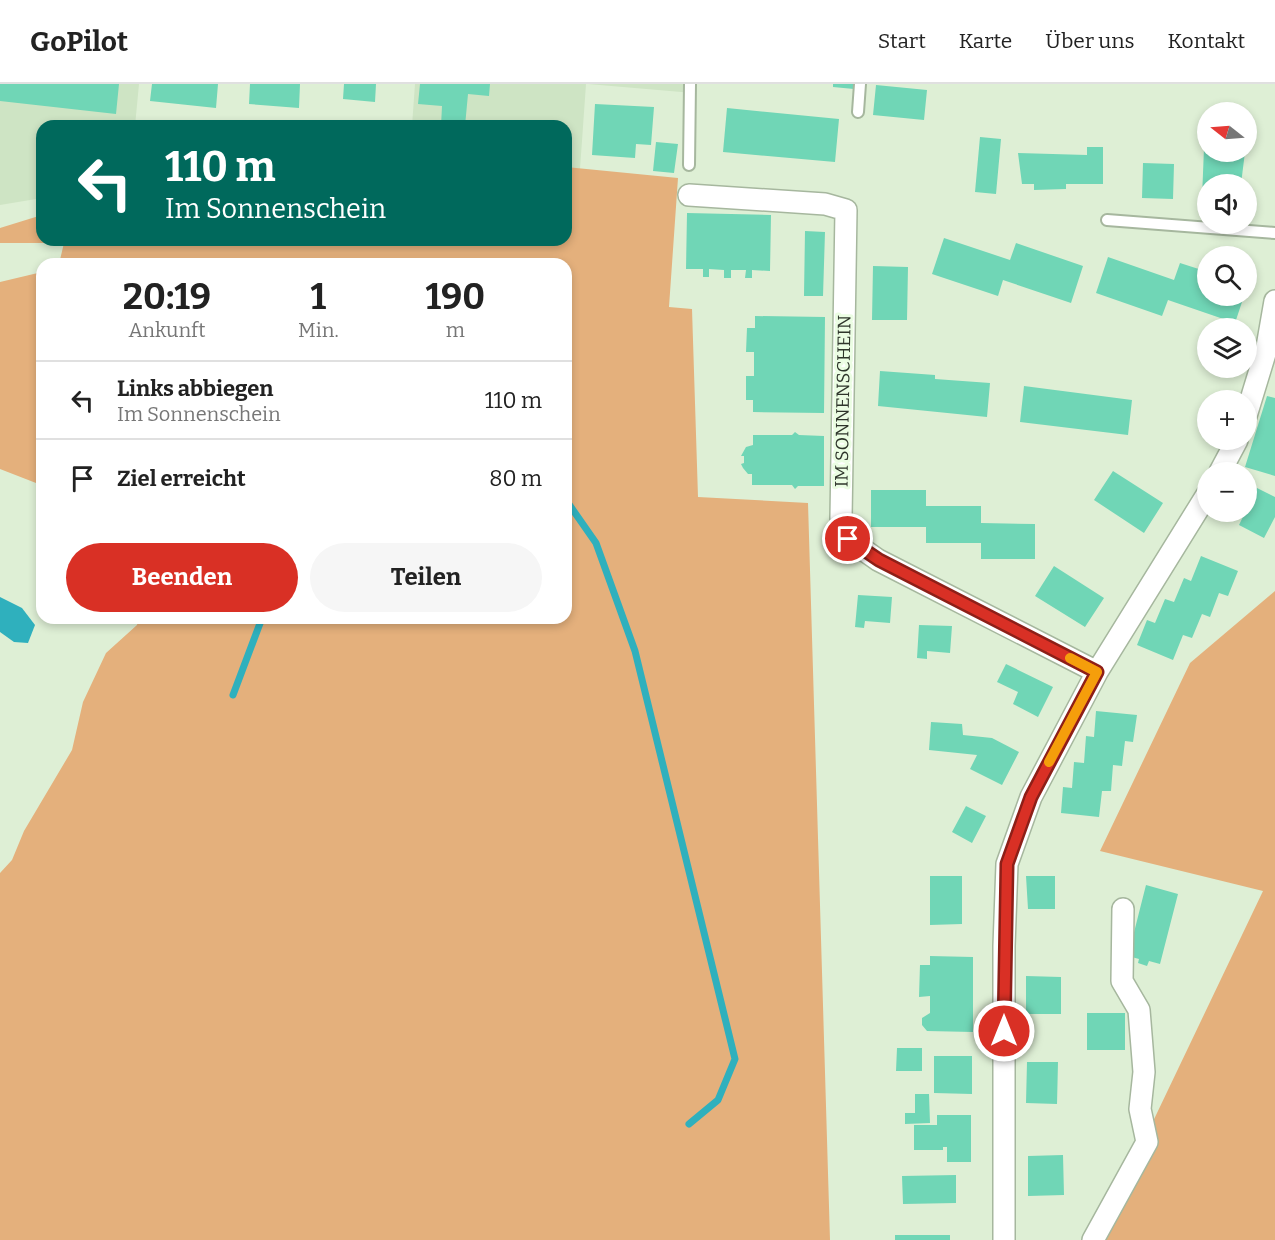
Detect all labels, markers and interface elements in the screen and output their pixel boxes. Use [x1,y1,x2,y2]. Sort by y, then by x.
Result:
text: GoPilot [30,25,128,58]
text: Start [878,28,926,54]
text: Karte [959,28,1012,54]
text: Über uns [1045,28,1135,54]
text: Kontakt [1168,28,1245,54]
north arrow [1197,102,1257,162]
map controls [1197,102,1257,522]
text: 110 m [165,142,276,192]
icon: left [66,144,144,222]
button: sound [1197,174,1257,234]
text: Im Sonnenschein [165,193,386,225]
button: search [1197,246,1257,306]
text: 20:19 [123,275,211,319]
text: 1 [311,275,326,319]
text: 190 [426,275,485,319]
street label: IM SONNENSCHEIN [830,315,856,487]
text: Ankunft [128,318,205,342]
text: Min. [298,318,339,342]
text: m [446,318,465,342]
button: layers [1197,318,1257,378]
text: Links abbiegen [117,375,274,402]
icon: left [66,384,99,417]
text: 110 m [485,387,542,414]
button: + [1197,390,1257,450]
text: Im Sonnenschein [117,402,281,426]
icon: arrive [66,462,99,495]
button: − [1197,462,1257,522]
text: Ziel erreicht [117,465,246,492]
text: 80 m [489,465,542,492]
pin [822,513,873,564]
icon: arrive [831,522,864,555]
button: Beenden [66,543,298,612]
button: Teilen [310,543,542,612]
position arrow [972,999,1036,1063]

